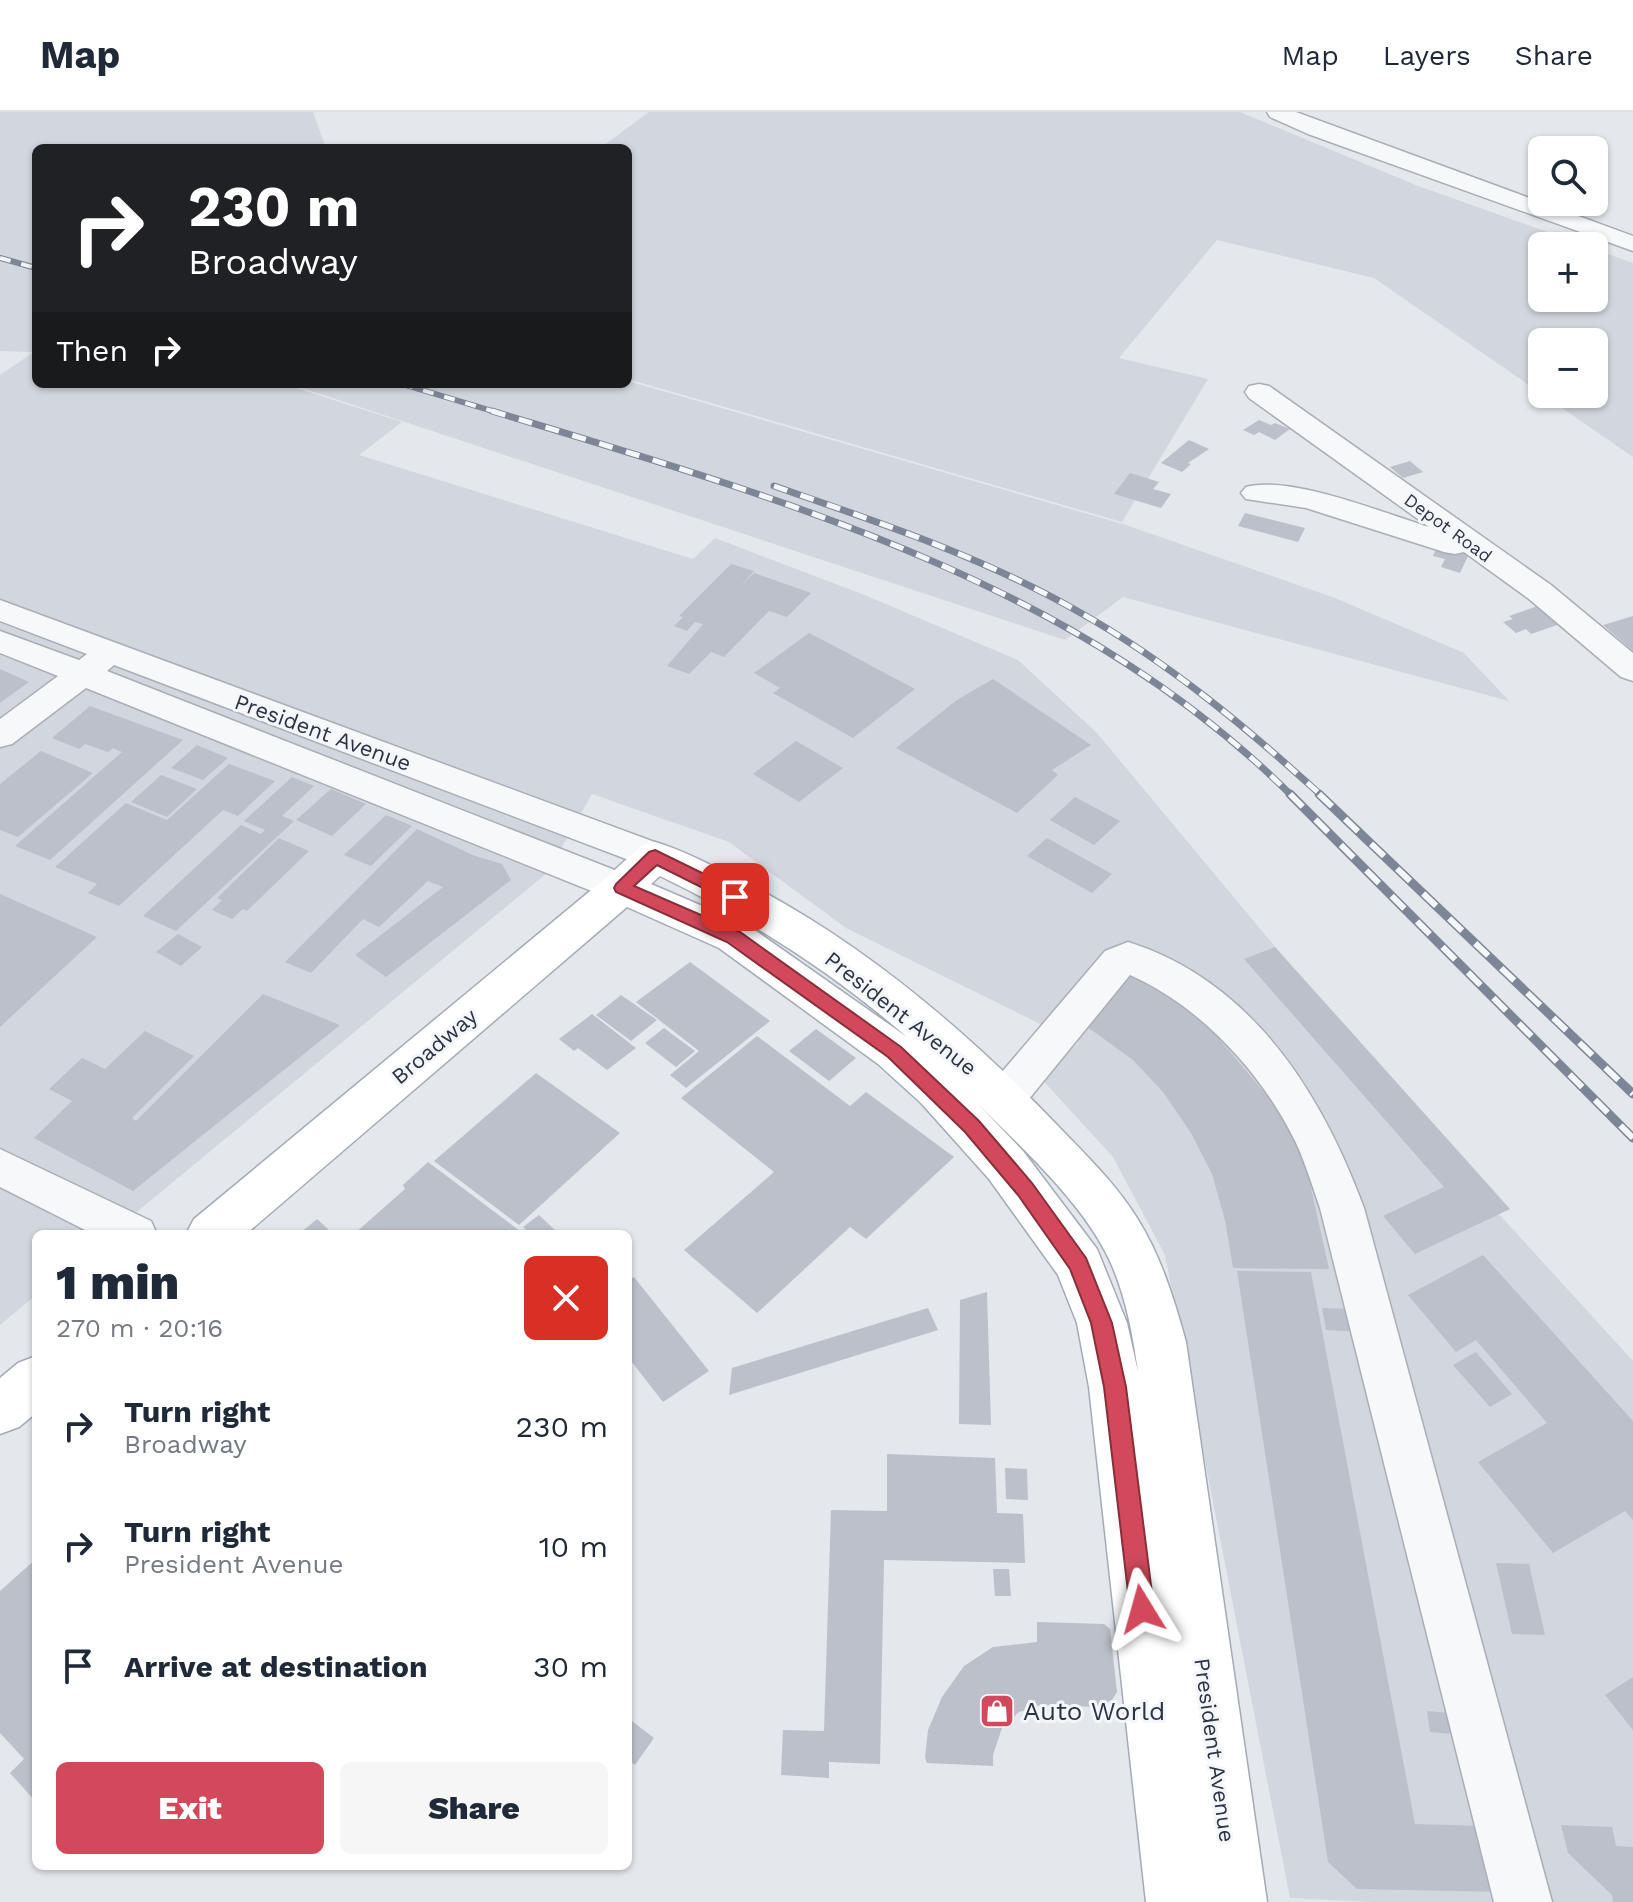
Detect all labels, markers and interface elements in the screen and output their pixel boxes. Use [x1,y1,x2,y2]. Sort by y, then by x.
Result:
text: Map [40,33,120,77]
text: Map [1282,39,1339,72]
text: Layers [1383,39,1471,72]
text: Share [1515,39,1593,72]
map controls [1528,136,1608,408]
button: search [1528,136,1608,216]
text: 230 m [188,174,359,240]
icon: right [56,176,160,280]
button: + [1528,232,1608,312]
text: Broadway [188,241,358,283]
icon: right [144,328,188,372]
button: − [1528,328,1608,408]
text: Then [56,333,128,368]
street label: Depot Road [1400,489,1496,566]
street label: President Avenue [231,689,414,776]
pin [701,863,769,931]
icon: arrive [713,875,757,919]
street label: President Avenue [820,946,982,1080]
street label: Broadway [387,1003,483,1089]
text: 1 min [56,1254,179,1311]
button: close [524,1256,608,1340]
text: 270 m · 20:16 [56,1313,223,1343]
text: Turn right [124,1394,270,1429]
icon: right [56,1404,100,1448]
text: 230 m [516,1409,608,1444]
text: Broadway [124,1429,247,1459]
text: Turn right [124,1514,270,1549]
icon: right [56,1524,100,1568]
text: 10 m [539,1529,608,1564]
text: President Avenue [124,1549,344,1579]
position arrow [1100,1567,1184,1651]
icon: arrive [56,1644,100,1688]
text: Arrive at destination [124,1649,428,1684]
text: 30 m [533,1649,608,1684]
street label: President Avenue [1189,1656,1240,1844]
shop icon: Auto World [978,1692,1016,1730]
place label: Auto World [1023,1696,1165,1726]
button: Exit [56,1762,324,1854]
button: Share [340,1762,608,1854]

